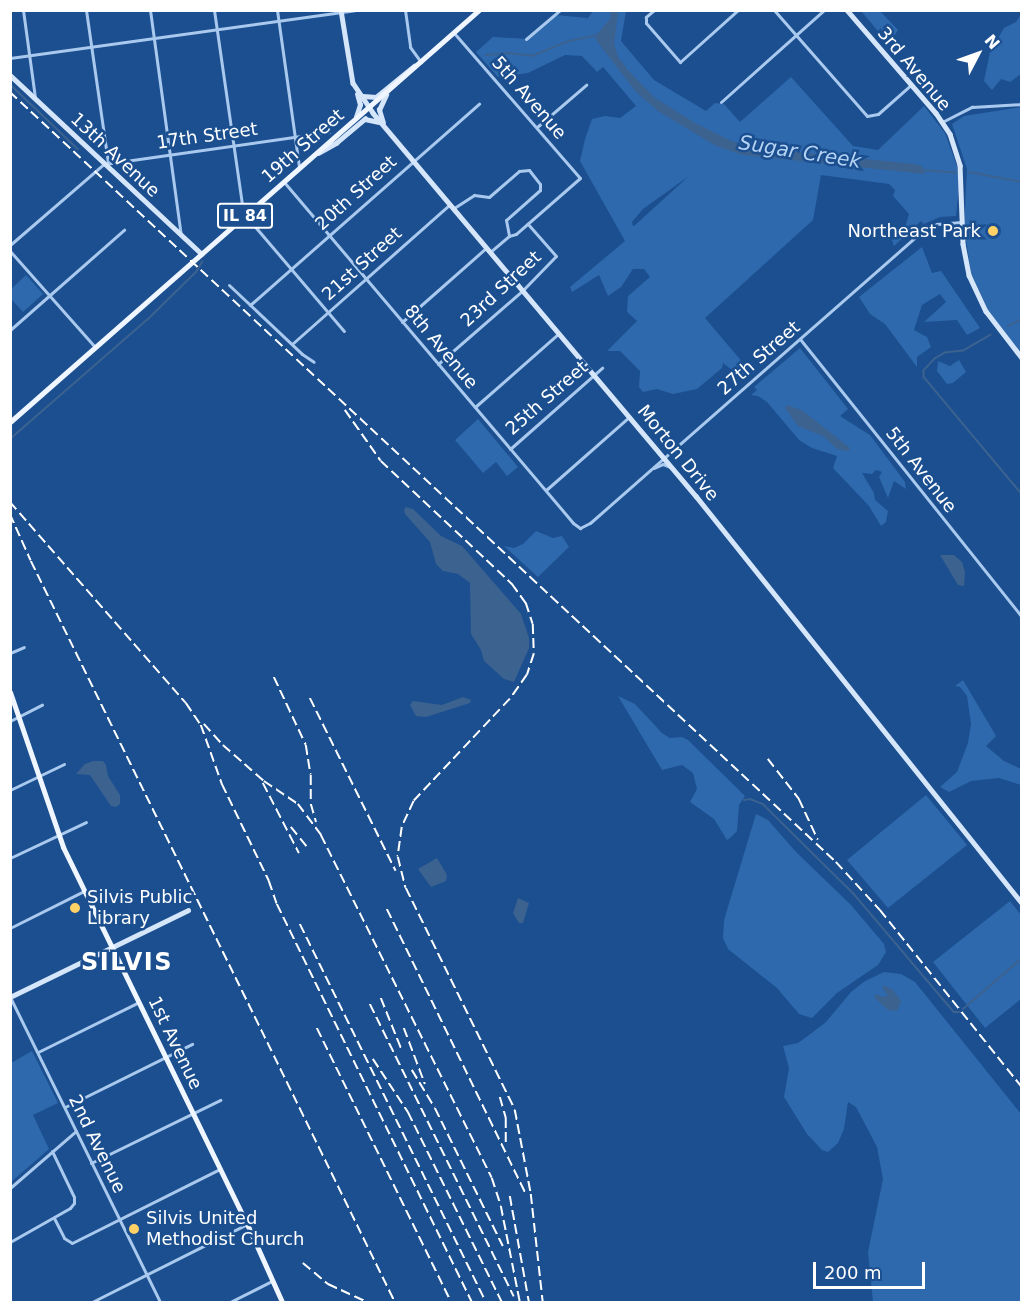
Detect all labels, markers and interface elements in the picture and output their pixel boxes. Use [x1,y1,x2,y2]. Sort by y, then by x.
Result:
street label: 3rd Avenue [873,23,955,115]
north arrow [948,24,1008,84]
text: N [980,31,1004,53]
street label: 5th Avenue [487,52,571,144]
street label: 19th Street [258,104,348,188]
street label: 13th Avenue [66,108,164,202]
street label: 17th Street [155,118,259,154]
water label: Sugar Creek [737,131,863,173]
street label: 20th Street [311,151,401,235]
road number: IL 84 [216,203,274,229]
place label: Northeast Park [847,220,981,242]
street label: 21st Street [318,223,406,305]
marker: Northeast Park [986,224,1000,238]
street label: 23rd Street [456,246,546,332]
street label: 8th Avenue [400,301,482,393]
street label: 27th Street [714,316,804,400]
street label: 25th Street [502,356,592,440]
street label: Morton Drive [633,401,723,505]
street label: 5th Avenue [881,423,961,517]
place label: Silvis Public Library [87,887,192,930]
marker: Silvis Public Library [68,901,82,915]
district label: SILVIS [81,949,173,977]
street label: 1st Avenue [143,993,207,1093]
street label: 2nd Avenue [64,1091,130,1197]
place label: Silvis United Methodist Church [146,1208,304,1250]
marker: Silvis United Methodist Church [127,1222,141,1236]
scale bar [816,1250,928,1288]
text: 200 m [824,1262,882,1283]

